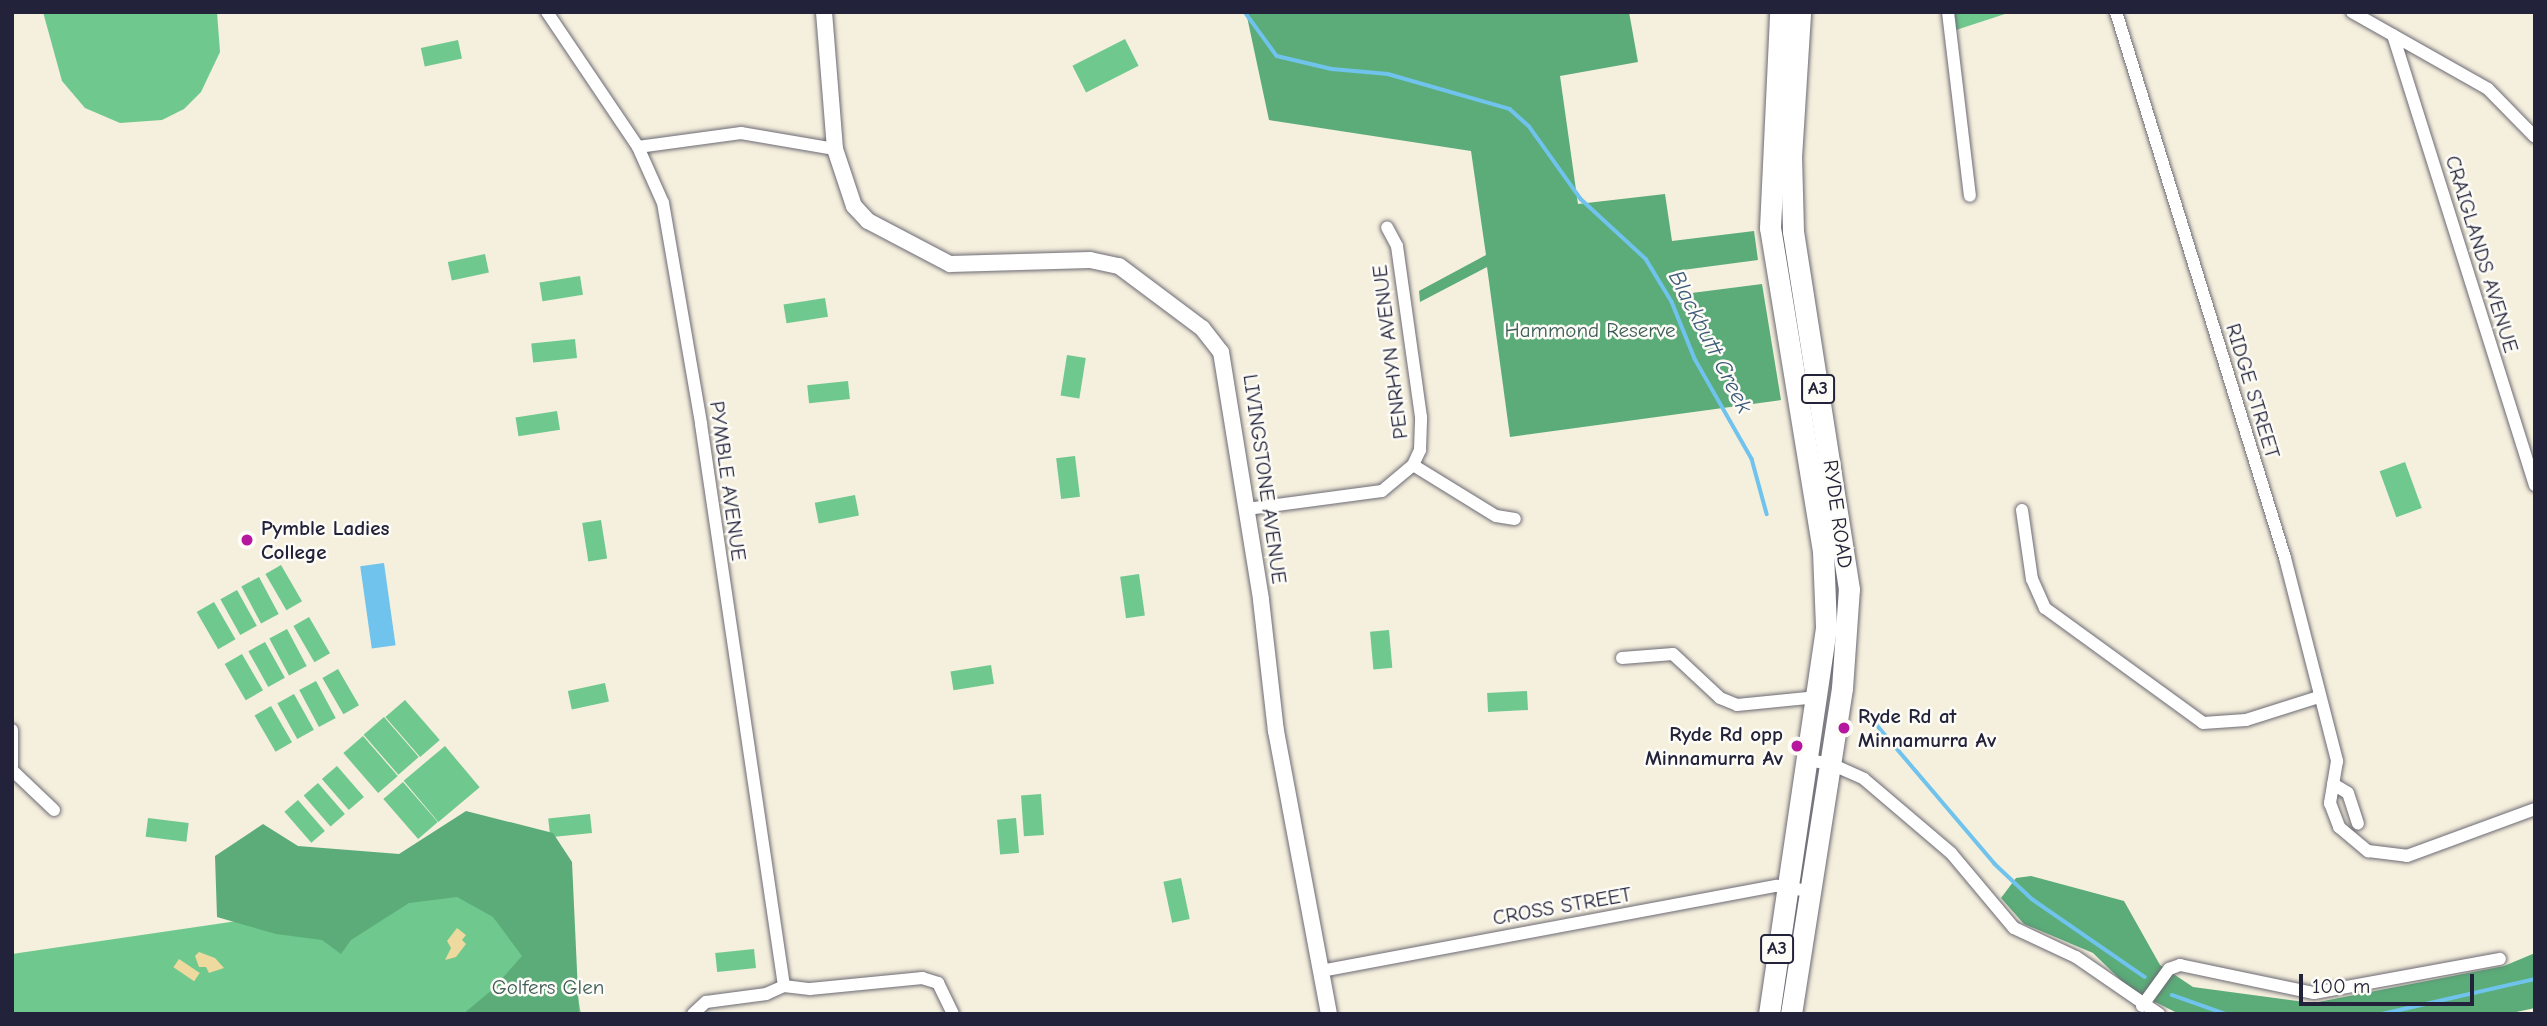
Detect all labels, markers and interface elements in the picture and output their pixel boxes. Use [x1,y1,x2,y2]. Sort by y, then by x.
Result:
street label: CRAIGLANDS AVENUE [2440,152,2524,356]
street label: PENRHYN AVENUE [1367,263,1413,441]
water label: Blackbutt Creek [1662,266,1758,418]
park label: Hammond Reserve [1505,317,1675,343]
street label: RIDGE STREET [2220,320,2286,462]
street label: LIVINGSTONE AVENUE [1238,372,1292,586]
road number: A3 [1800,374,1836,404]
street label: PYMBLE AVENUE [704,399,752,563]
street label: RYDE ROAD [1818,458,1858,570]
place label: Pymble Ladies College [261,515,389,565]
marker: Pymble Ladies College [239,532,255,548]
place label: Ryde Rd at Minnamurra Av [1858,703,1996,753]
marker: Ryde Rd at Minnamurra Av [1836,720,1852,736]
place label: Ryde Rd opp Minnamurra Av [1645,721,1783,771]
marker: Ryde Rd opp Minnamurra Av [1789,738,1805,754]
street label: CROSS STREET [1491,881,1633,931]
road number: A3 [1760,934,1795,965]
scale bar [2302,960,2477,1004]
park label: Golfers Glen [492,974,604,1000]
text: 100 m [2312,974,2370,998]

